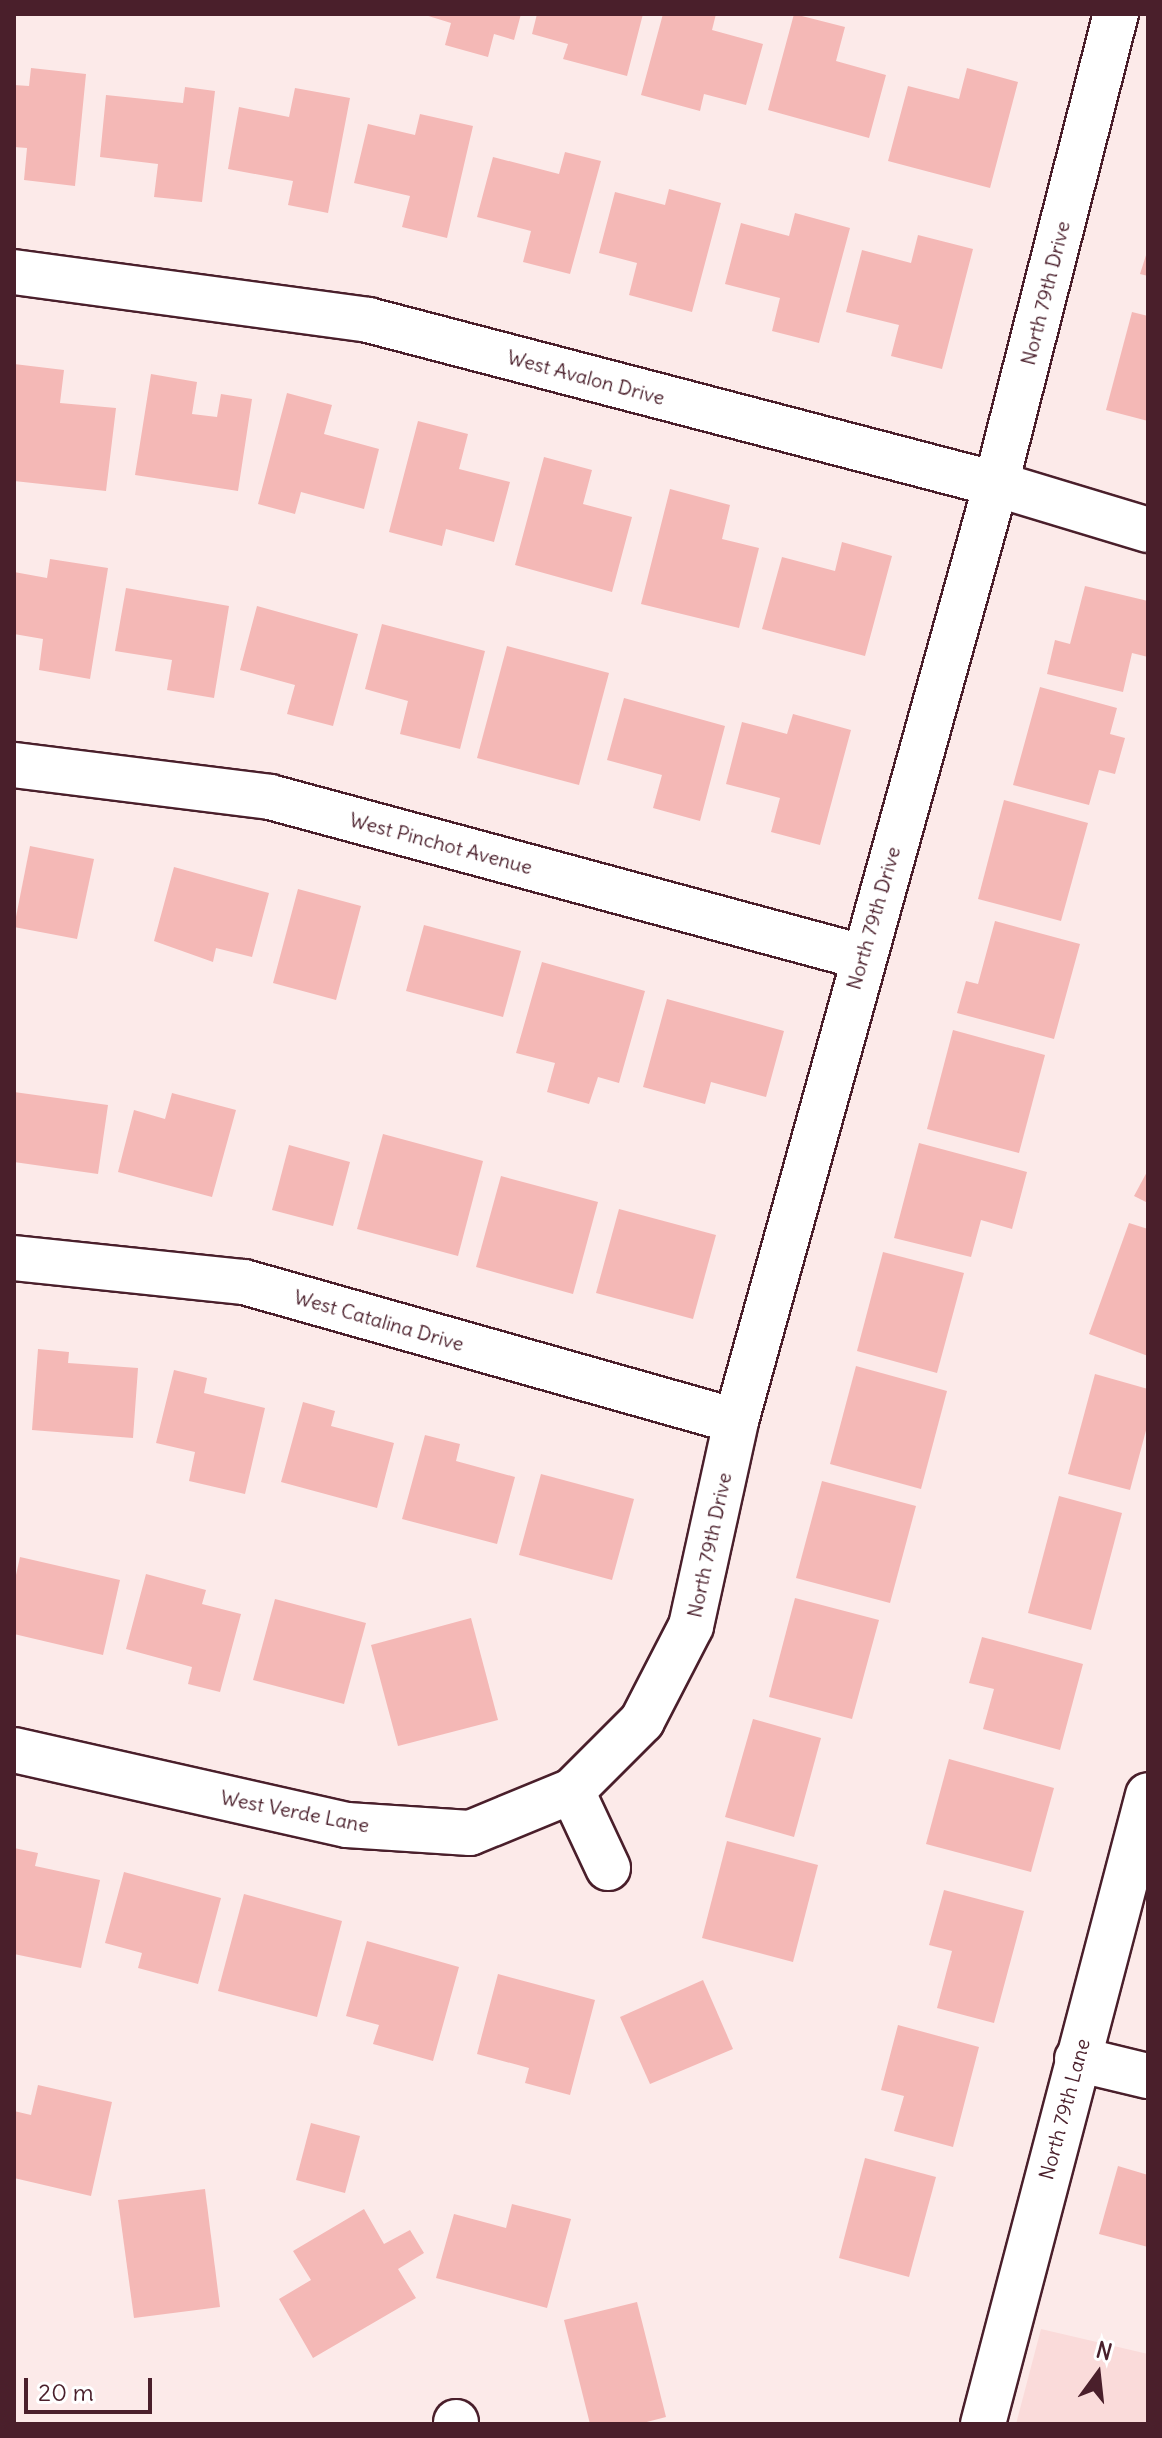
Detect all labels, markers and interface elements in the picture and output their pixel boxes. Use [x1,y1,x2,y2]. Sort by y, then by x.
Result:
street label: North 79th Drive [1015,218,1075,368]
street label: West Avalon Drive [505,344,667,410]
street label: West Pinchot Avenue [347,807,535,879]
street label: North 79th Drive [841,844,905,992]
street label: West Catalina Drive [291,1284,467,1356]
street label: North 79th Drive [682,1470,736,1620]
street label: West Verde Lane [219,1785,371,1837]
street label: North 79th Lane [1034,2036,1094,2182]
north arrow [1058,2334,1138,2414]
text: N [1093,2335,1115,2366]
scale bar [28,2362,156,2412]
text: 20 m [38,2377,94,2407]

